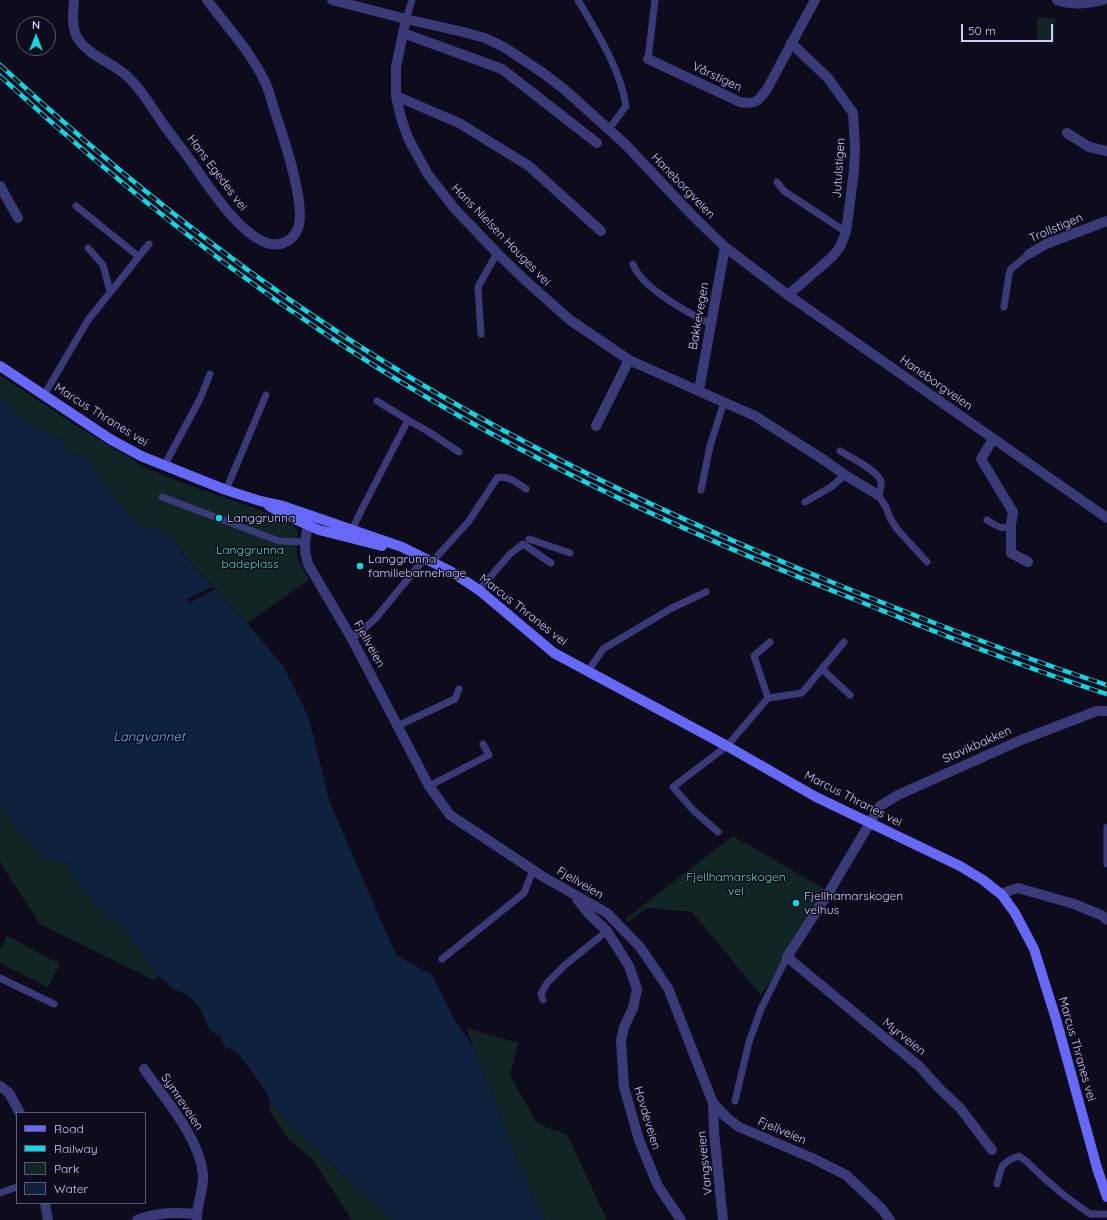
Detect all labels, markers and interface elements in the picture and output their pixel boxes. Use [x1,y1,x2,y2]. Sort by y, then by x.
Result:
north arrow [16,16,56,56]
scale bar [963,16,1055,42]
text: N [32,18,40,32]
text: 50 m [968,23,996,38]
street label: Vårstigen [690,59,744,95]
street label: Hans Egedes vei [184,132,250,214]
street label: Jutulstigen [830,137,848,199]
street label: Haneborgveien [648,150,718,222]
street label: Hans Nielsen Hauges vei [448,181,554,289]
street label: Trollstigen [1027,210,1085,246]
street label: Bakkevegen [686,281,712,351]
street label: Haneborgveien [897,353,975,413]
street label: Marcus Thranes vei [52,380,150,450]
place label: Langgrunna [227,511,295,525]
marker: Langgrunna [214,513,224,523]
park label: Langgrunna badeplass [216,543,284,571]
place label: Langgrunna familiebarnehage [368,552,466,580]
marker: Langgrunna familiebarnehage [355,561,365,571]
street label: Marcus Thranes vei [476,571,570,649]
street label: Fjellveien [350,618,388,670]
street label: Stavikbakken [940,723,1014,767]
water label: Langvannet [113,729,185,745]
street label: Marcus Thranes vei [802,768,904,830]
street label: Fjellveien [554,864,606,902]
park label: Fjellhamarskogen vel [686,870,786,898]
place label: Fjellhamarskogen velhus [804,889,903,917]
marker: Fjellhamarskogen velhus [791,898,801,908]
street label: Marcus Thranes vei [1055,995,1099,1103]
street label: Myrveien [880,1015,928,1059]
street label: Symreveien [158,1071,206,1133]
street label: Hovdeveien [631,1085,663,1151]
legend [16,1112,146,1204]
street label: Fjellveien [756,1114,808,1148]
text: Road [54,1121,84,1136]
street label: Vangsveien [694,1130,716,1196]
text: Railway [54,1141,98,1156]
text: Park [54,1161,79,1176]
text: Water [54,1181,88,1196]

